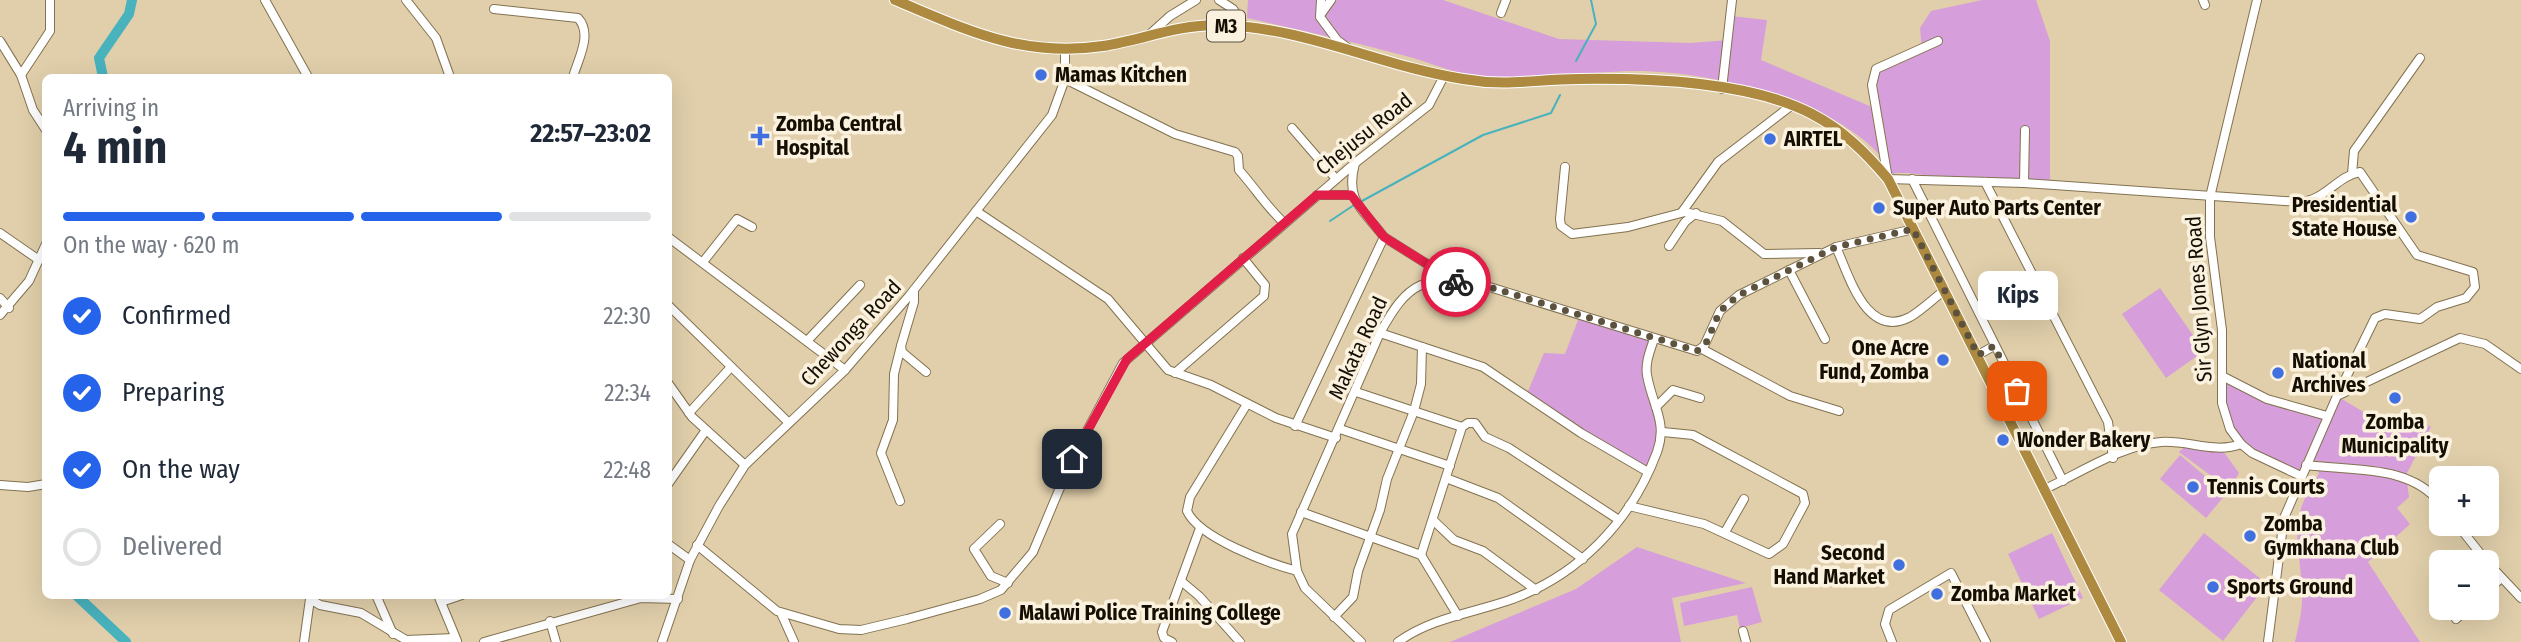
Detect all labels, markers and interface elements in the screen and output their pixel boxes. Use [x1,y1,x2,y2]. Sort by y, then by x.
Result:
road number: M3 [1207,10,1245,42]
place label: Mamas Kitchen [1055,62,1187,88]
marker: Mamas Kitchen [1033,67,1049,83]
street label: Chejusu Road [1311,87,1417,181]
text: Arriving in [63,94,159,122]
place label: Zomba Central Hospital [776,111,902,161]
text: 22:57–23:02 [530,118,651,149]
text: 4 min [63,120,167,175]
marker: Zomba Central Hospital [750,126,770,146]
place label: AIRTEL [1783,126,1843,152]
marker: AIRTEL [1762,131,1778,147]
place label: Presidential State House [2292,192,2397,242]
place label: Super Auto Parts Center [1893,195,2101,221]
marker: Super Auto Parts Center [1871,200,1887,216]
marker: Presidential State House [2403,209,2419,225]
street label: Sir Glyn Jones Road [2180,215,2218,383]
text: On the way · 620 m [63,231,239,259]
courier [1421,247,1491,317]
icon: bike [1437,263,1475,301]
callout: Kips [1977,272,2057,321]
street label: Chewonga Road [795,274,907,392]
text: Kips [1997,281,2039,309]
street label: Makata Road [1323,292,1393,404]
icon: check [63,297,101,335]
text: Confirmed [122,300,232,331]
text: 22:30 [603,302,651,330]
place label: One Acre Fund, Zomba [1819,335,1929,385]
place label: National Archives [2291,348,2366,398]
marker: One Acre Fund, Zomba [1935,352,1951,368]
pin [1987,361,2047,421]
marker: National Archives [2270,365,2286,381]
icon: bag [1998,372,2036,410]
icon: check [63,374,101,412]
text: Preparing [122,377,224,408]
text: 22:34 [604,379,651,407]
marker: Zomba Municipality [2387,390,2403,406]
place label: Zomba Municipality [2341,409,2450,459]
place label: Wonder Bakery [2017,427,2151,453]
pin [1042,429,1102,489]
marker: Wonder Bakery [1995,432,2011,448]
icon: home [1053,440,1091,478]
icon: check [63,451,101,489]
text: On the way [122,454,240,485]
text: 22:48 [603,456,651,484]
map controls [2429,466,2499,620]
button: + [2429,466,2499,536]
place label: Tennis Courts [2207,474,2325,500]
marker: Tennis Courts [2185,479,2201,495]
place label: Zomba Gymkhana Club [2264,511,2399,561]
marker: Zomba Gymkhana Club [2242,528,2258,544]
text: Delivered [122,531,223,562]
place label: Second Hand Market [1773,540,1886,590]
button: − [2429,550,2499,620]
marker: Second Hand Market [1891,557,1907,573]
place label: Sports Ground [2227,574,2353,600]
marker: Sports Ground [2205,579,2221,595]
place label: Zomba Market [1951,581,2076,607]
marker: Zomba Market [1929,586,1945,602]
place label: Malawi Police Training College [1019,600,1281,626]
marker: Malawi Police Training College [997,605,1013,621]

